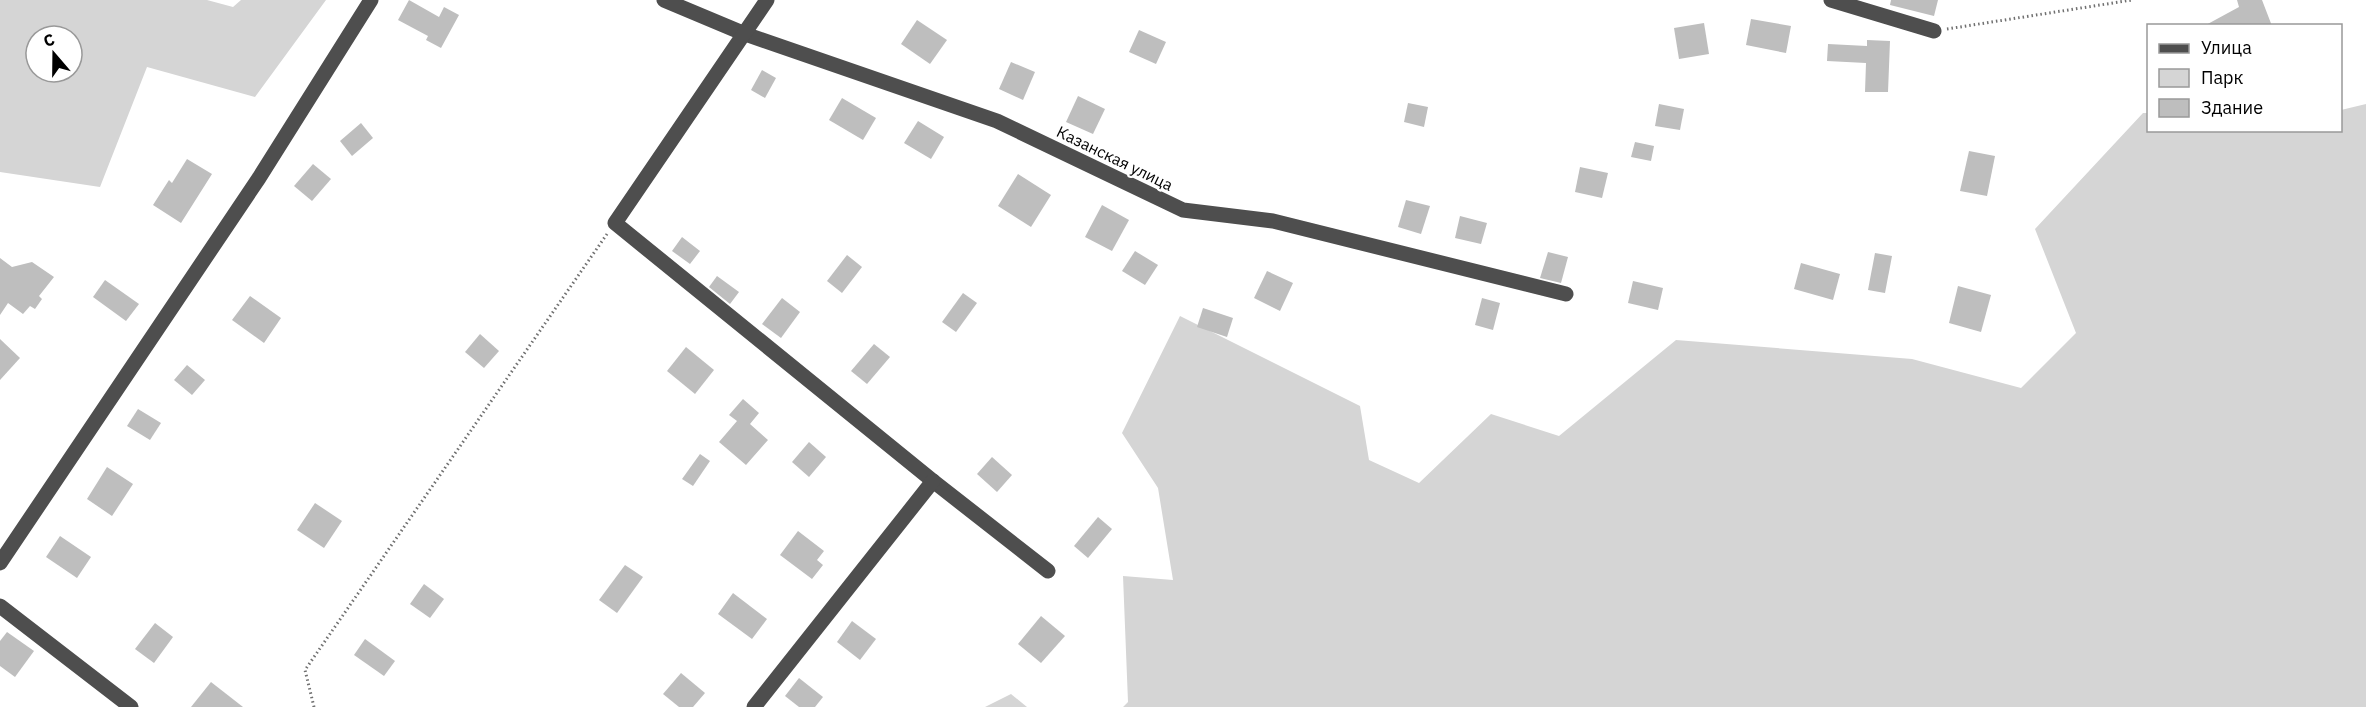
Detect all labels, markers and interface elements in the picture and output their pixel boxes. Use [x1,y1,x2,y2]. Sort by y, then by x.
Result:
north arrow [24,24,84,84]
legend [2147,24,2342,132]
text: С [41,29,57,51]
text: Улица [2201,36,2252,59]
text: Парк [2201,66,2244,89]
text: Здание [2201,96,2263,119]
street label: Казанская улица [1054,121,1177,195]

